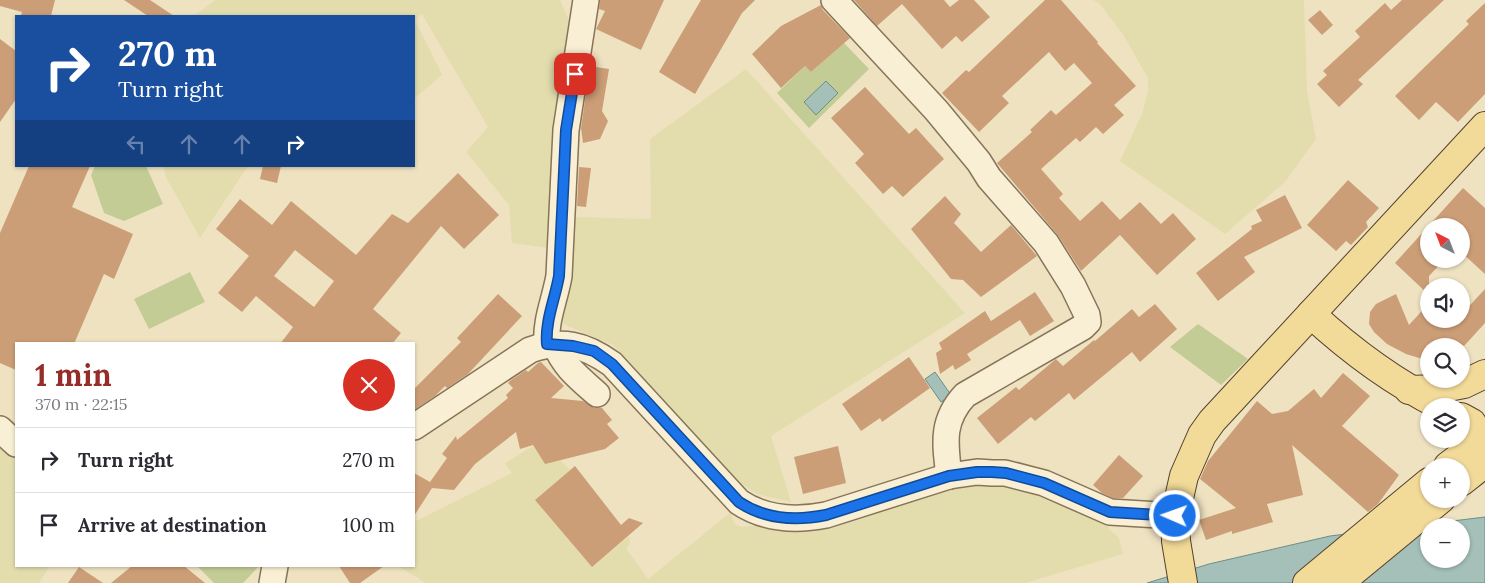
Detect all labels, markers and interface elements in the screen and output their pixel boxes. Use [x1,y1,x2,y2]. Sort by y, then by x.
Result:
text: 270 m [118,31,217,76]
icon: right [35,35,100,100]
pin [554,53,596,95]
icon: arrive [561,60,589,88]
text: Turn right [118,75,223,103]
icon: left [122,130,150,158]
icon: ahead [175,130,203,158]
icon: ahead [228,130,256,158]
icon: right [281,130,309,158]
north arrow [1420,218,1470,268]
map controls [1420,218,1470,568]
button: sound [1420,278,1470,328]
button: search [1420,338,1470,388]
text: 1 min [35,356,112,394]
button: close [343,359,395,411]
text: 370 m · 22:15 [35,394,128,414]
button: layers [1420,398,1470,448]
icon: right [35,446,63,474]
text: Turn right [78,448,174,472]
text: 270 m [342,448,395,472]
button: + [1420,458,1470,508]
position arrow [1148,489,1200,541]
icon: arrive [35,511,63,539]
text: Arrive at destination [78,513,267,537]
text: 100 m [343,513,395,537]
button: − [1420,518,1470,568]

